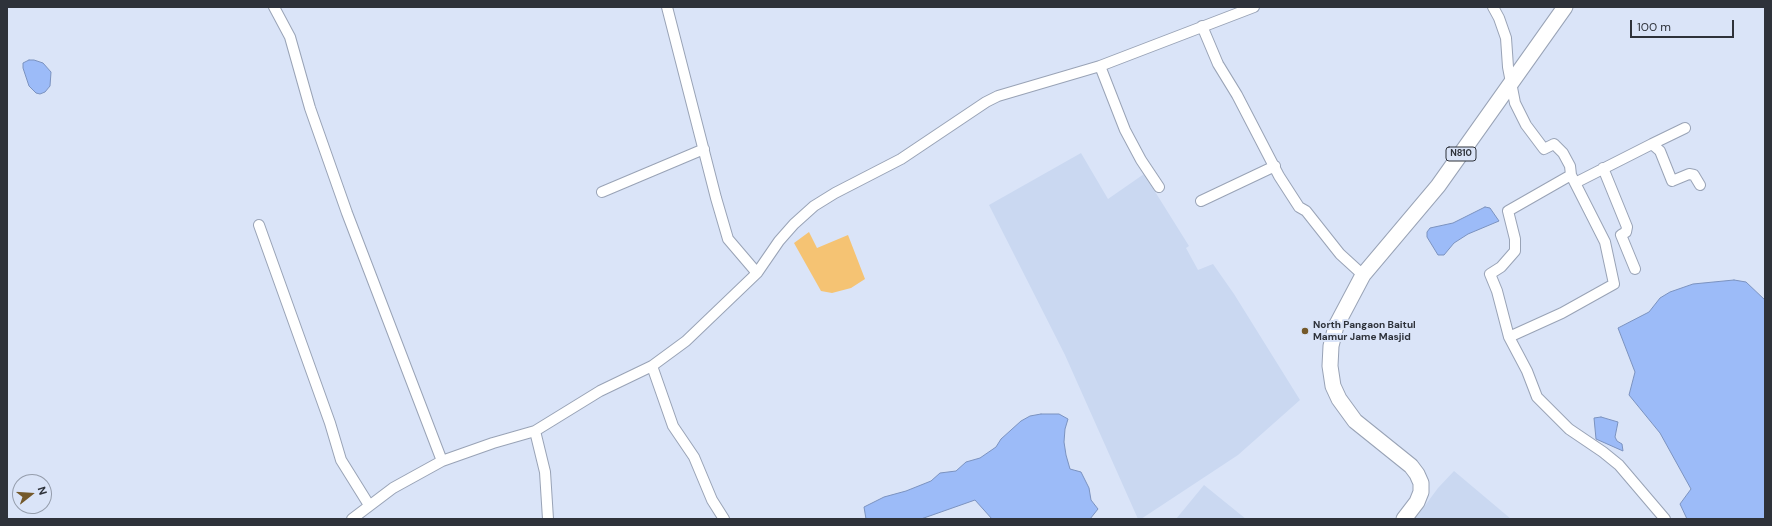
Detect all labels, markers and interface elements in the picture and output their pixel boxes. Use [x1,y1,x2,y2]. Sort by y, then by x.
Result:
scale bar [1632,12,1736,38]
text: 100 m [1637,19,1671,35]
road number: N810 [1446,147,1476,161]
place label: North Pangaon Baitul Mamur Jame Masjid [1313,319,1416,342]
marker: North Pangaon Baitul Mamur Jame Masjid [1300,326,1310,336]
north arrow [12,474,52,514]
text: N [35,485,50,497]

